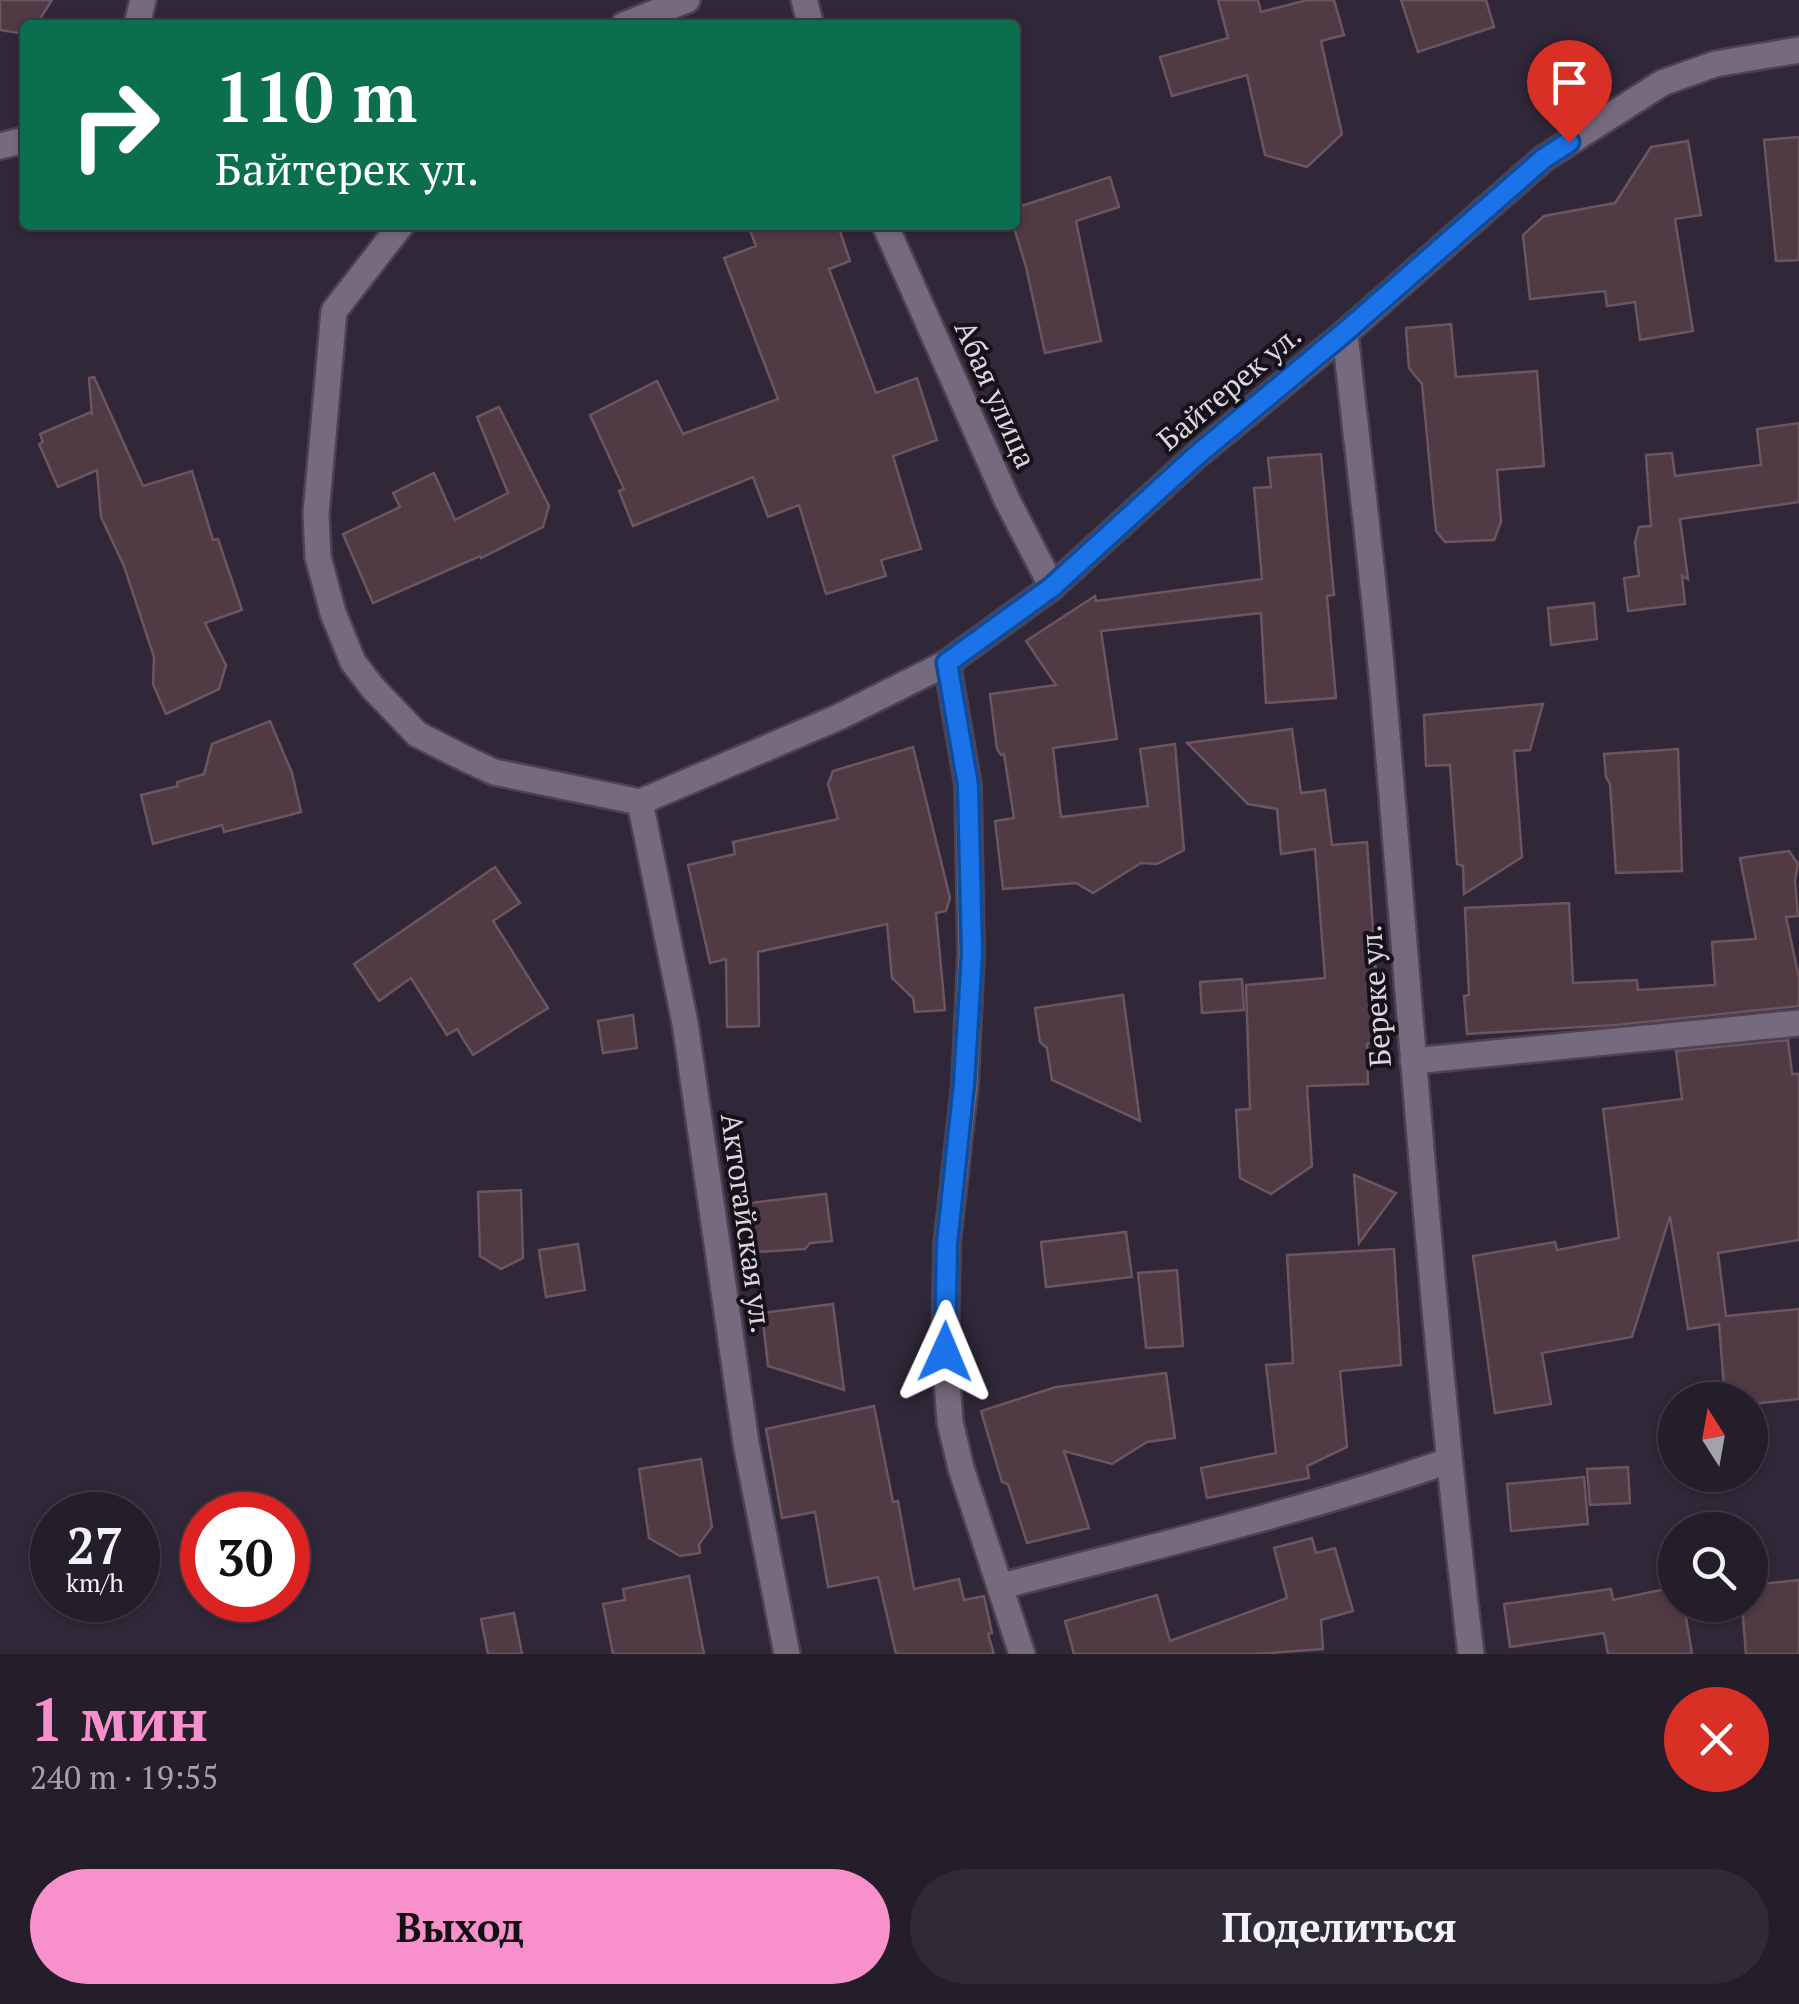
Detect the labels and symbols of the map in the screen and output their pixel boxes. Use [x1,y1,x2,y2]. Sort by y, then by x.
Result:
pin [1527,40,1612,143]
street label: Абая улица [946,314,1046,474]
street label: Байтерек ул. [1149,315,1309,459]
street label: Береке ул. [1350,924,1400,1068]
street label: Актогайская ул. [712,1110,782,1336]
position arrow [893,1300,997,1404]
north arrow [1658,1382,1768,1492]
speed limit sign: 30 [180,1492,310,1622]

